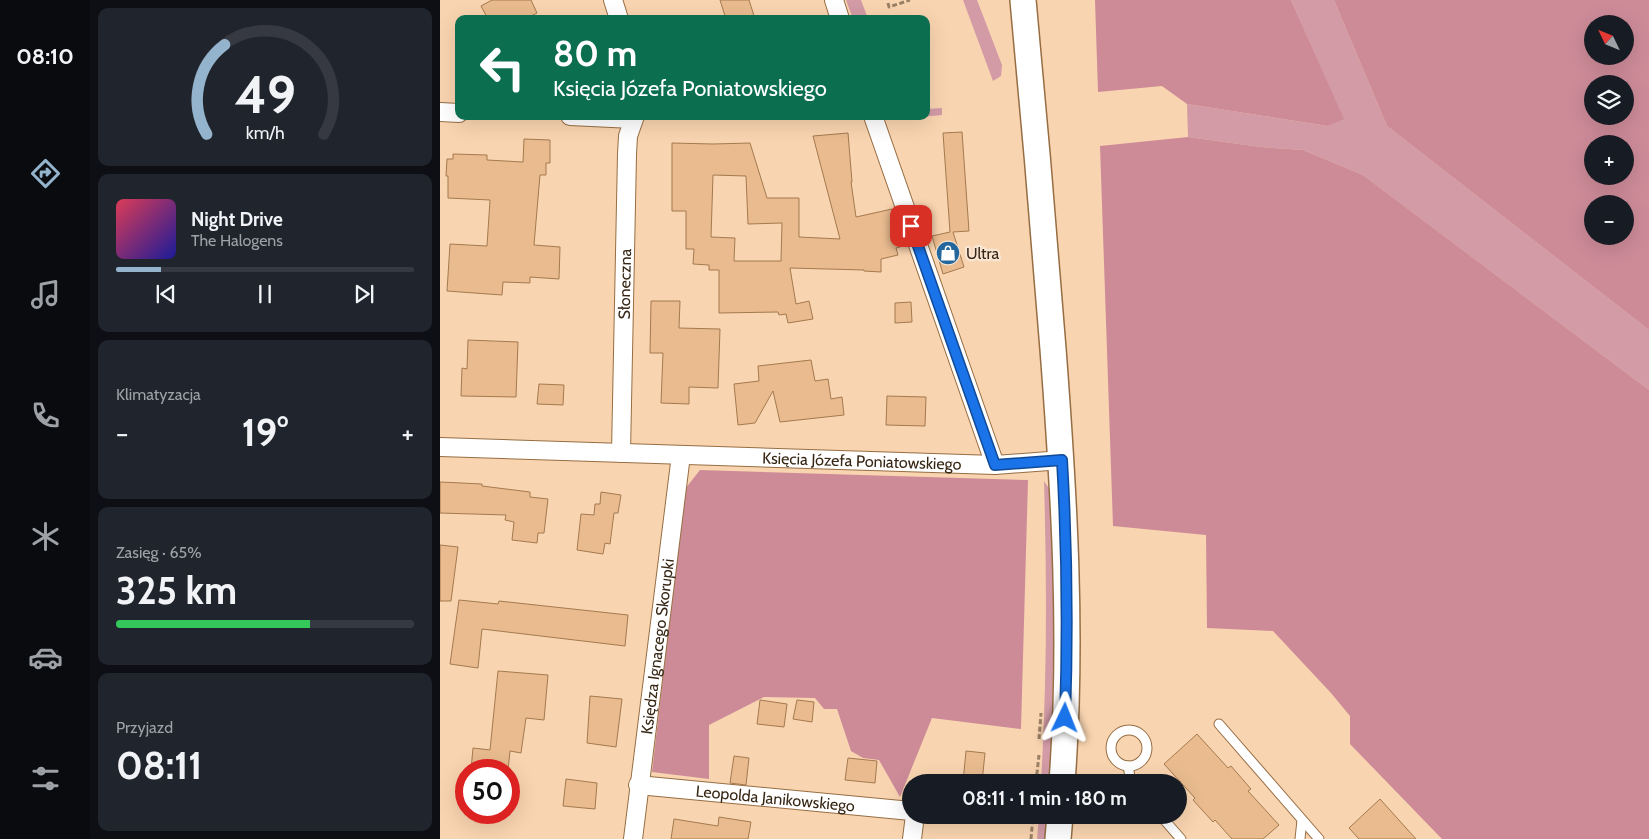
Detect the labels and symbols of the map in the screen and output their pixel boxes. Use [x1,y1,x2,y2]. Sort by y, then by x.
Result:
north arrow [1584,15,1634,65]
pin [890,205,932,247]
shop icon: Ultra [935,240,961,266]
place label: Ultra [966,244,999,263]
street label: Słoneczna [614,248,635,319]
street label: Księcia Józefa Poniatowskiego [762,448,962,473]
street label: Księdza Ignacego Skorupki [637,557,677,736]
position arrow [1038,691,1090,743]
speed limit sign: 50 [455,759,520,824]
street label: Leopolda Janikowskiego [695,781,856,815]

